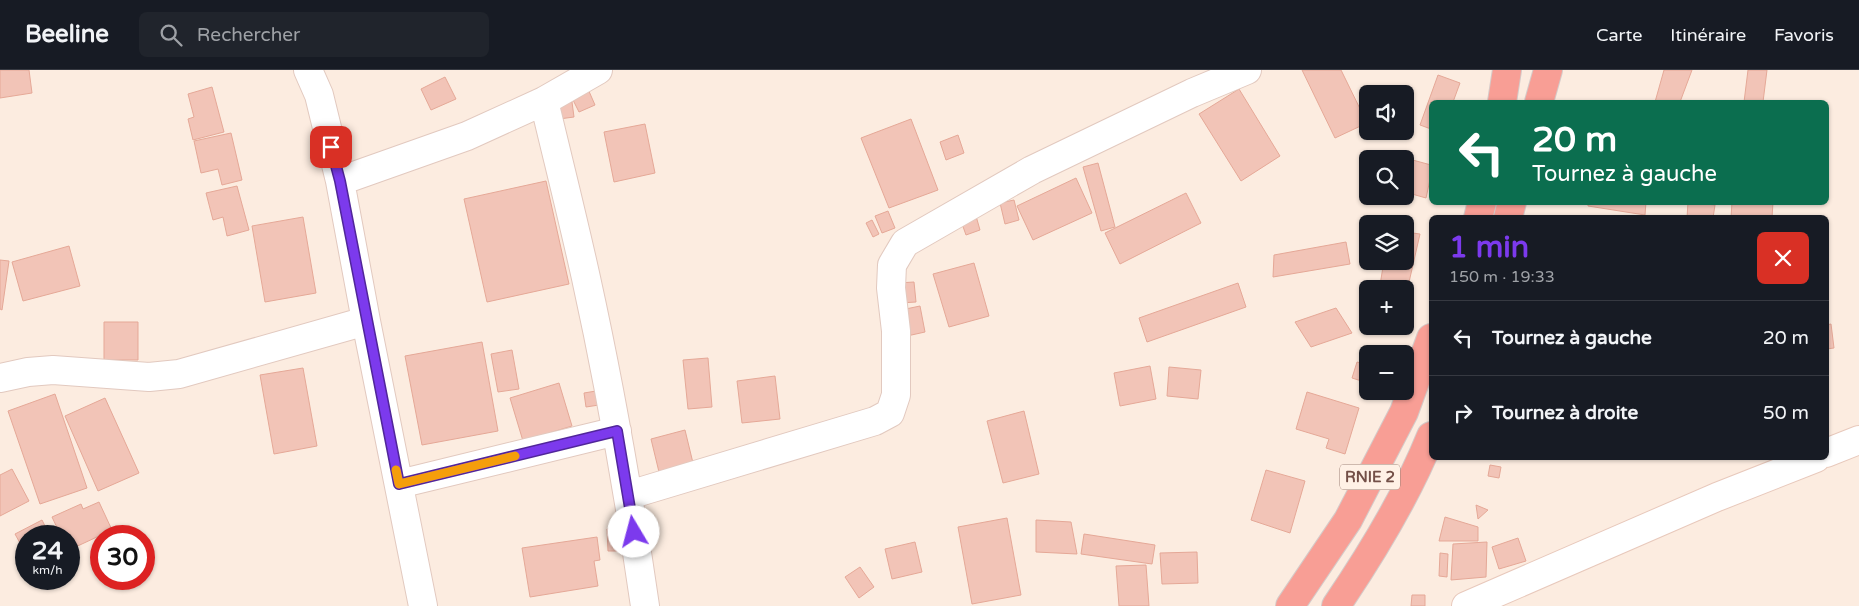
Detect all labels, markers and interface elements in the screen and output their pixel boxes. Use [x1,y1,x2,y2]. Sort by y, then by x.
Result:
search box [139,12,489,57]
text: Beeline [25,20,109,49]
icon: search [157,21,185,49]
text: Rechercher [197,24,300,46]
text: Carte [1596,24,1642,46]
text: Itinéraire [1670,24,1746,46]
text: Favoris [1774,24,1834,46]
map controls [1359,85,1414,400]
button: sound [1359,85,1414,140]
text: 20 m [1532,119,1617,161]
icon: left [1449,120,1514,185]
pin [310,126,352,168]
icon: arrive [317,133,345,161]
button: search [1359,150,1414,205]
text: Tournez à gauche [1532,161,1717,187]
button: layers [1359,215,1414,270]
text: 1 min [1449,229,1529,266]
button: close [1757,232,1809,284]
text: 150 m · 19:33 [1449,267,1555,287]
button: + [1359,280,1414,335]
icon: left [1449,324,1477,352]
text: Tournez à gauche [1492,327,1652,349]
text: 20 m [1763,327,1809,349]
button: − [1359,345,1414,400]
icon: right [1449,399,1477,427]
text: Tournez à droite [1492,402,1638,424]
text: 50 m [1763,402,1809,424]
road number: RNIE 2 [1340,464,1400,490]
position arrow [607,505,659,557]
speed limit sign: 30 [90,525,155,590]
text: 24 [32,536,63,566]
text: km/h [32,563,63,577]

